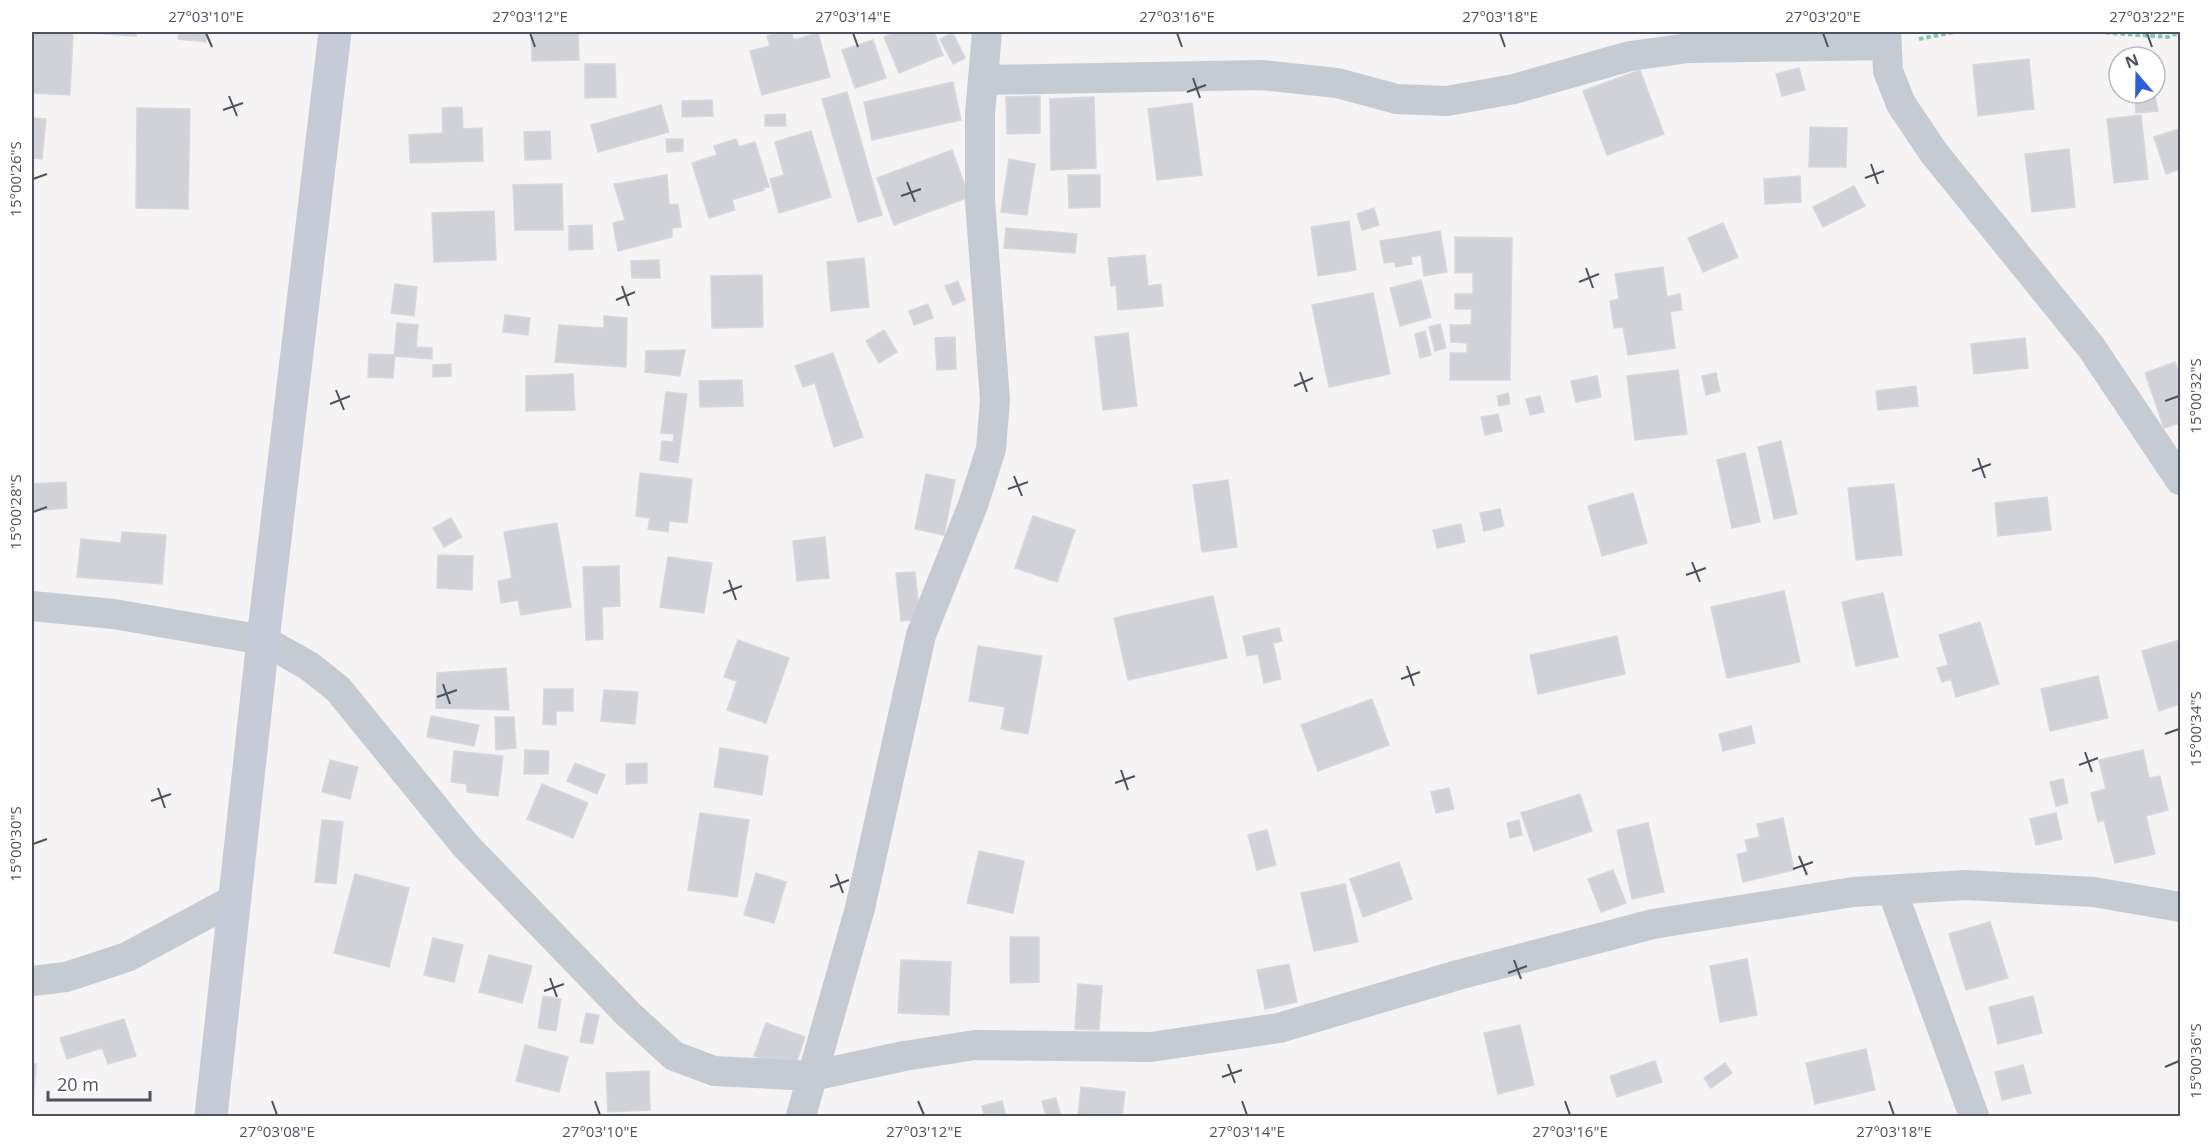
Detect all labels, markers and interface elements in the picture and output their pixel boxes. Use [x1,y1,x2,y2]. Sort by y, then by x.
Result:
text: 27°03'10"E [168,6,244,26]
text: 27°03'12"E [492,6,568,26]
text: 27°03'14"E [815,6,891,26]
text: 27°03'16"E [1139,6,1215,26]
text: 27°03'18"E [1462,6,1538,26]
text: 27°03'20"E [1785,6,1861,26]
text: 27°03'22"E [2109,6,2185,26]
north arrow [2107,45,2167,105]
text: N [2122,48,2142,73]
text: 15°00'26"S [5,141,25,217]
text: 15°00'32"S [2185,358,2205,434]
text: 15°00'28"S [5,474,25,550]
text: 15°00'34"S [2185,691,2205,767]
text: 15°00'30"S [5,806,25,882]
text: 15°00'36"S [2185,1023,2205,1099]
scale bar [48,1064,150,1102]
text: 20 m [57,1072,99,1096]
text: 27°03'08"E [239,1121,315,1141]
text: 27°03'10"E [562,1121,638,1141]
text: 27°03'12"E [886,1121,962,1141]
text: 27°03'14"E [1209,1121,1285,1141]
text: 27°03'16"E [1532,1121,1608,1141]
text: 27°03'18"E [1856,1121,1932,1141]

